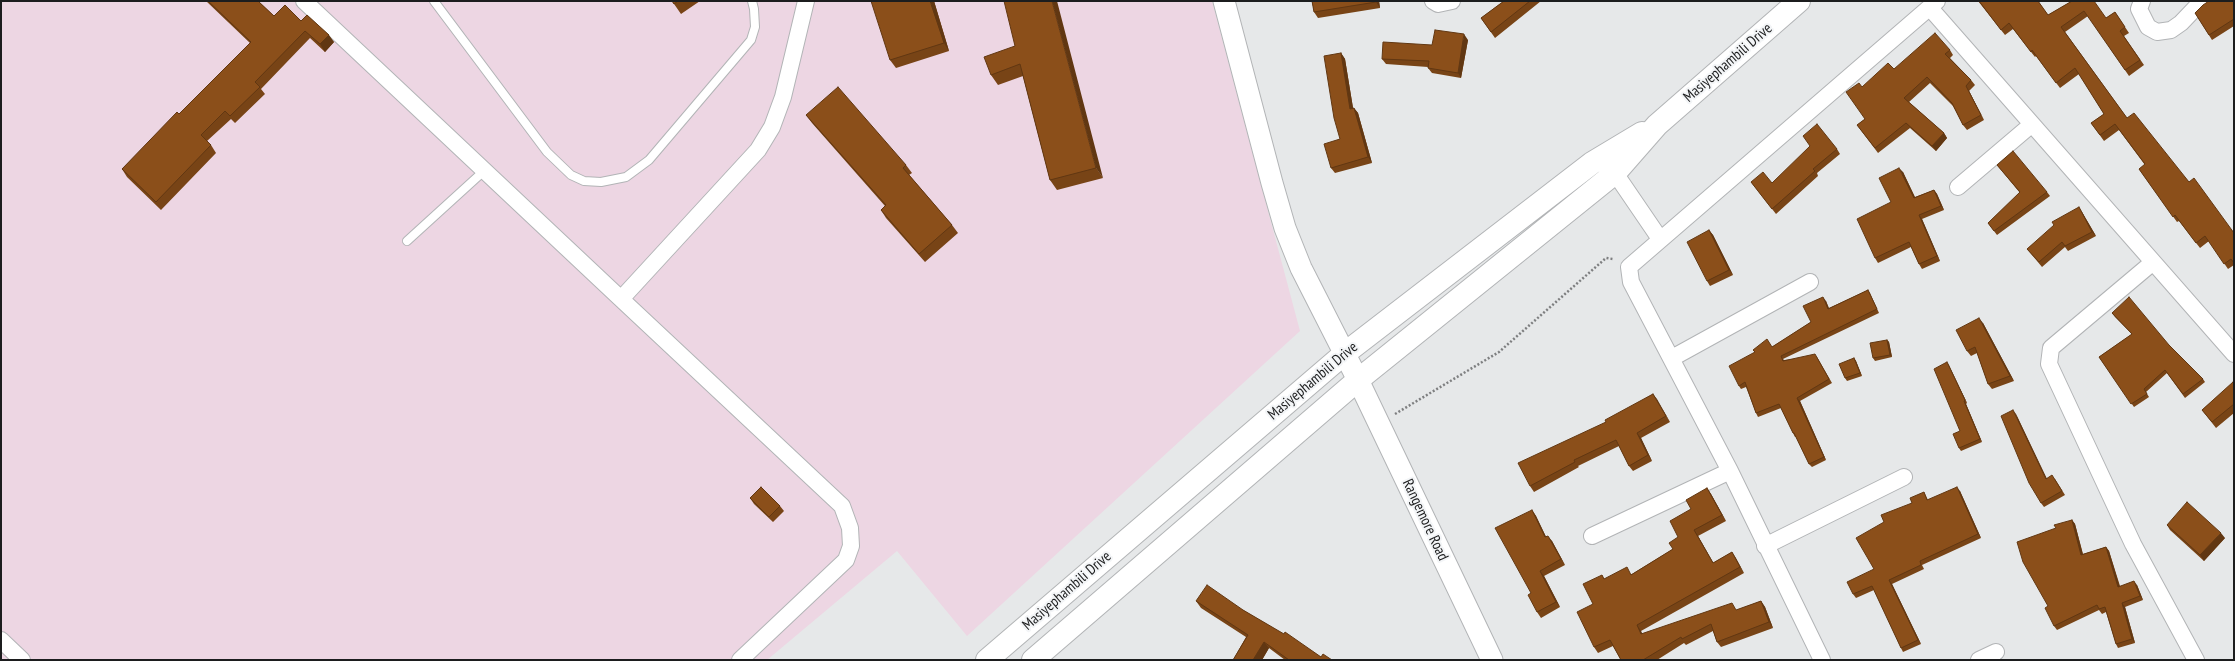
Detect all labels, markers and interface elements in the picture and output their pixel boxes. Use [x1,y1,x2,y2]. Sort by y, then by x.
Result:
street label: Masiyephambili Drive [1680,20,1776,106]
street label: Masiyephambili Drive [1264,338,1362,424]
street label: Rangemore Road [1398,476,1452,564]
street label: Masiyephambili Drive [1019,548,1115,634]

